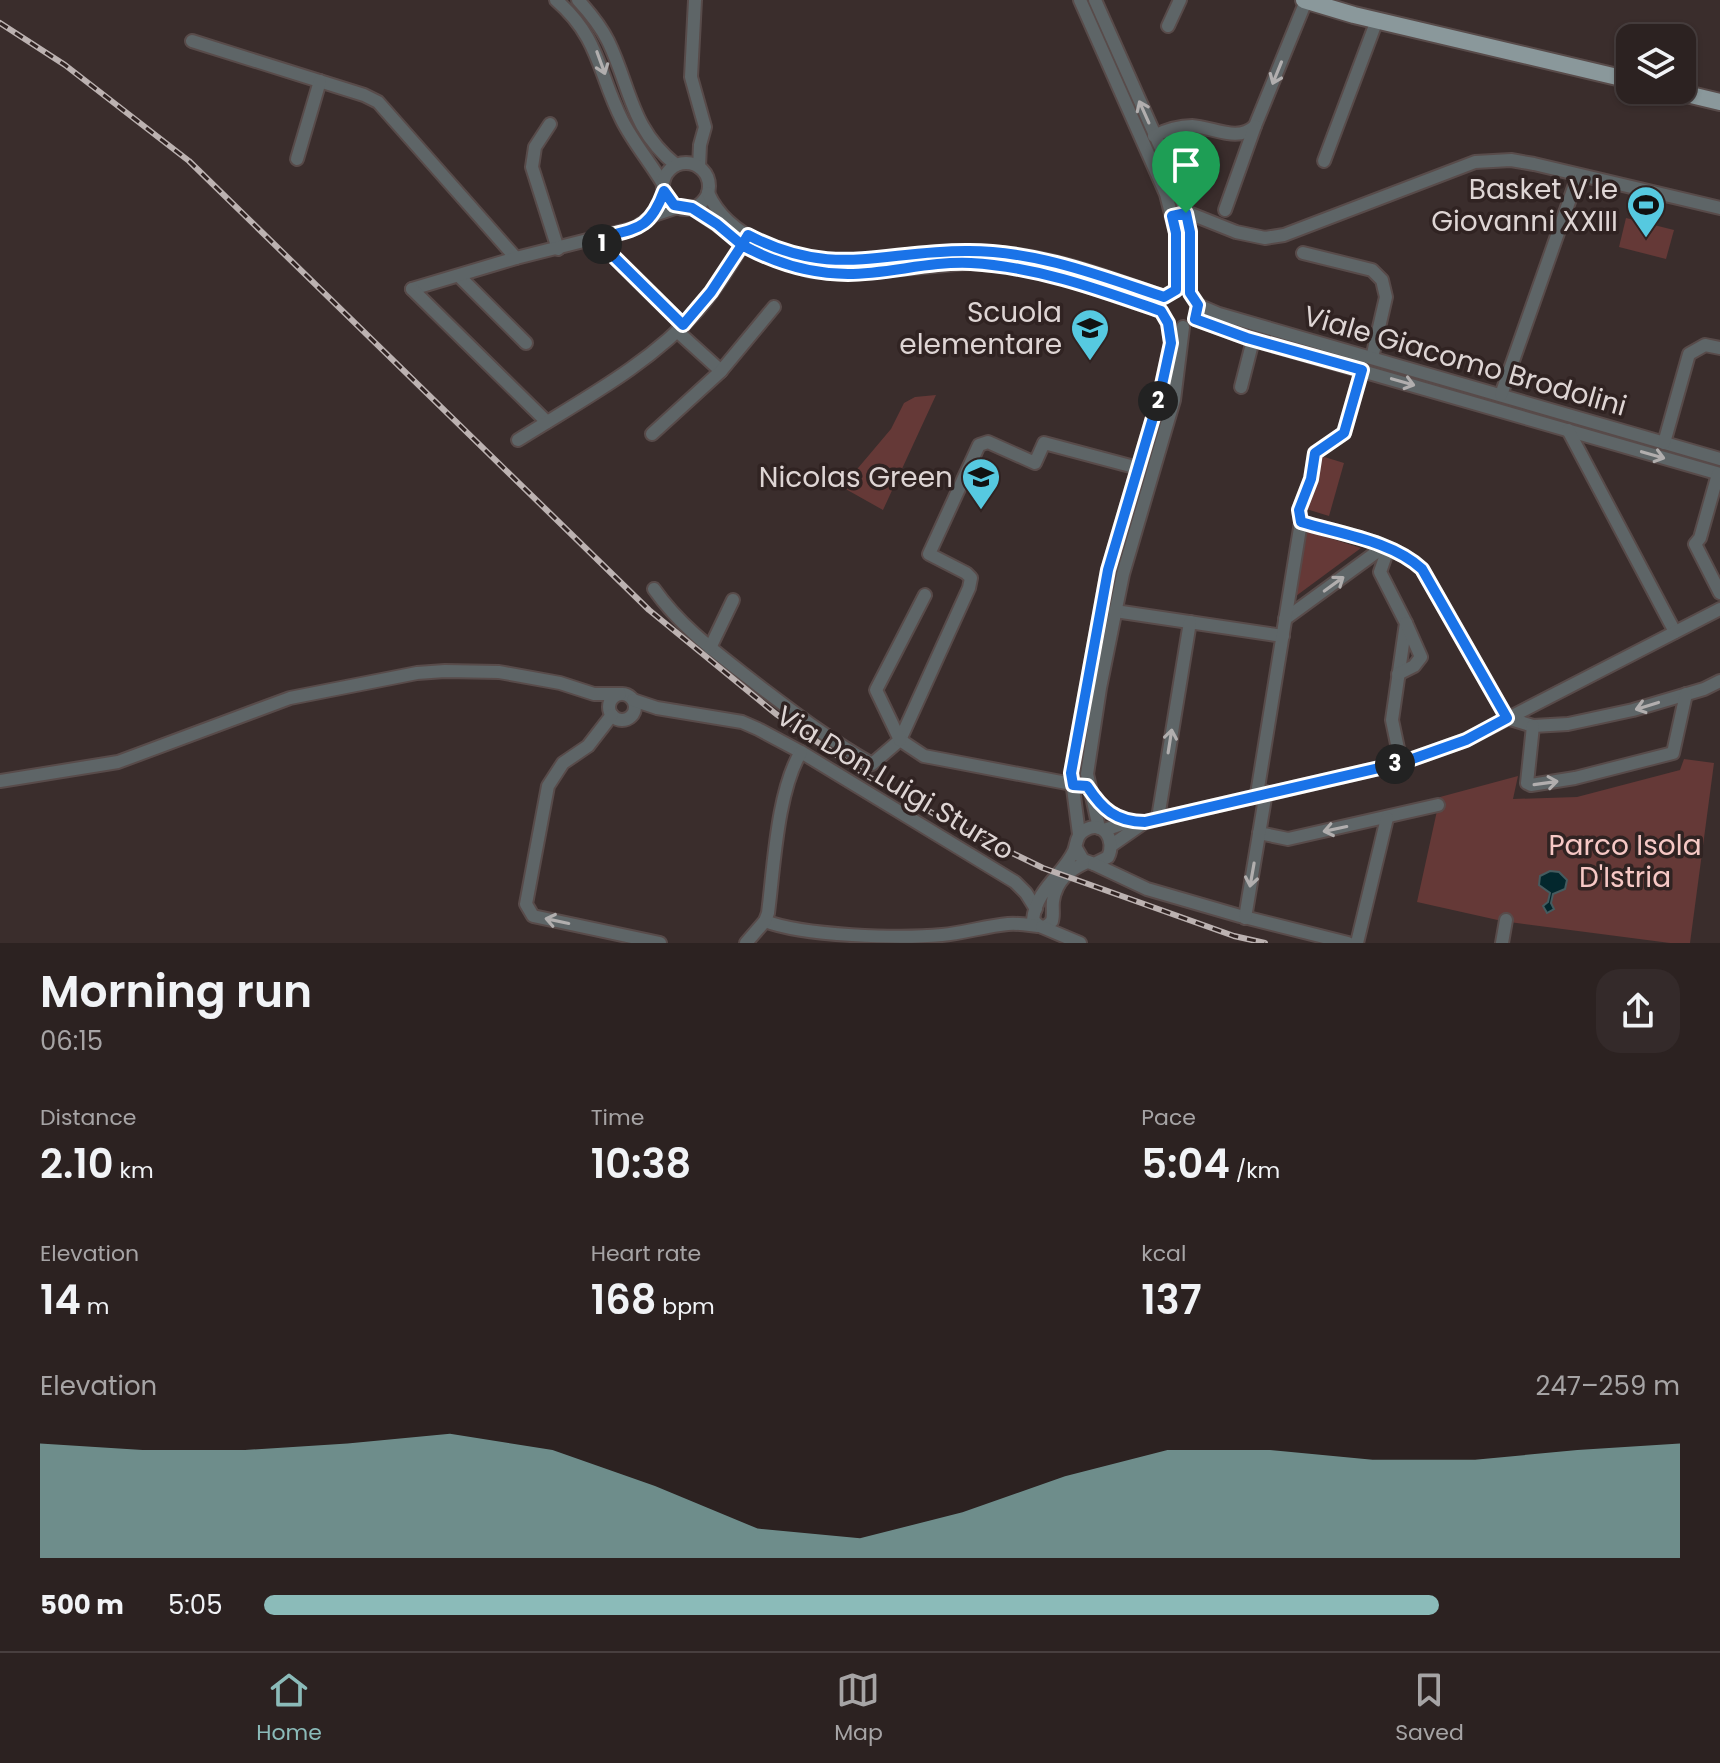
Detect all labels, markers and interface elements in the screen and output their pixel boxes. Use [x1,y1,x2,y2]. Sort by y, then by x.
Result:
map controls [1616,24,1696,104]
button: layers [1616,24,1696,104]
one-way arrow [594,50,609,75]
one-way arrow [1268,60,1283,85]
one-way arrow [1135,100,1150,125]
pin [1152,131,1220,213]
icon: arrive [1164,143,1208,187]
place label: Basket V.le Giovanni XXIII [1431,170,1618,241]
sports icon: Basket V.le Giovanni XXIII [1625,184,1667,239]
pin: 1 [582,224,622,264]
text: 1 [598,228,606,259]
place label: Scuola elementare [899,293,1062,364]
street label: Viale Giacomo Brodolini [1299,296,1631,426]
school or university icon: Scuola elementare [1069,307,1111,362]
one-way arrow [1390,376,1416,391]
pin: 2 [1138,381,1178,421]
text: 2 [1152,385,1164,416]
one-way arrow [1640,449,1665,463]
school or university icon: Nicolas Green [960,456,1002,511]
place label: Nicolas Green [759,458,953,497]
one-way arrow [1322,575,1344,592]
street label: Via Don Luigi Sturzo [769,696,1021,870]
one-way arrow [1634,699,1660,714]
one-way arrow [1163,728,1178,754]
pin: 3 [1375,744,1415,784]
text: 3 [1388,748,1402,779]
one-way arrow [1533,775,1558,790]
one-way arrow [1323,822,1348,837]
park label: Parco Isola D'Istria [1548,826,1702,897]
one-way arrow [1244,862,1259,887]
one-way arrow [544,913,570,928]
text: Morning run [40,961,312,1022]
button: share [1596,969,1680,1053]
text: 06:15 [40,1023,103,1059]
text: Distance [40,1102,136,1133]
text: Time [591,1102,644,1133]
text: Pace [1141,1102,1196,1133]
text: 2.10 [40,1136,114,1192]
text: 10:38 [591,1136,691,1192]
text: 5:04 [1141,1136,1230,1192]
text: km [114,1155,154,1186]
text: /km [1230,1155,1280,1186]
text: Elevation [40,1238,139,1269]
text: Heart rate [591,1238,701,1269]
text: kcal [1141,1238,1186,1269]
text: 14 [40,1272,81,1328]
text: 168 [591,1272,656,1328]
text: 137 [1141,1272,1202,1328]
text: m [81,1291,109,1322]
text: bpm [656,1291,715,1322]
text: Elevation [40,1368,157,1404]
text: 247–259 m [1536,1368,1680,1404]
text: 500 m [40,1587,124,1623]
text: 5:05 [168,1587,223,1623]
tab: Home [256,1668,322,1749]
tab: Map [834,1668,883,1749]
tab: Saved [1395,1668,1464,1749]

